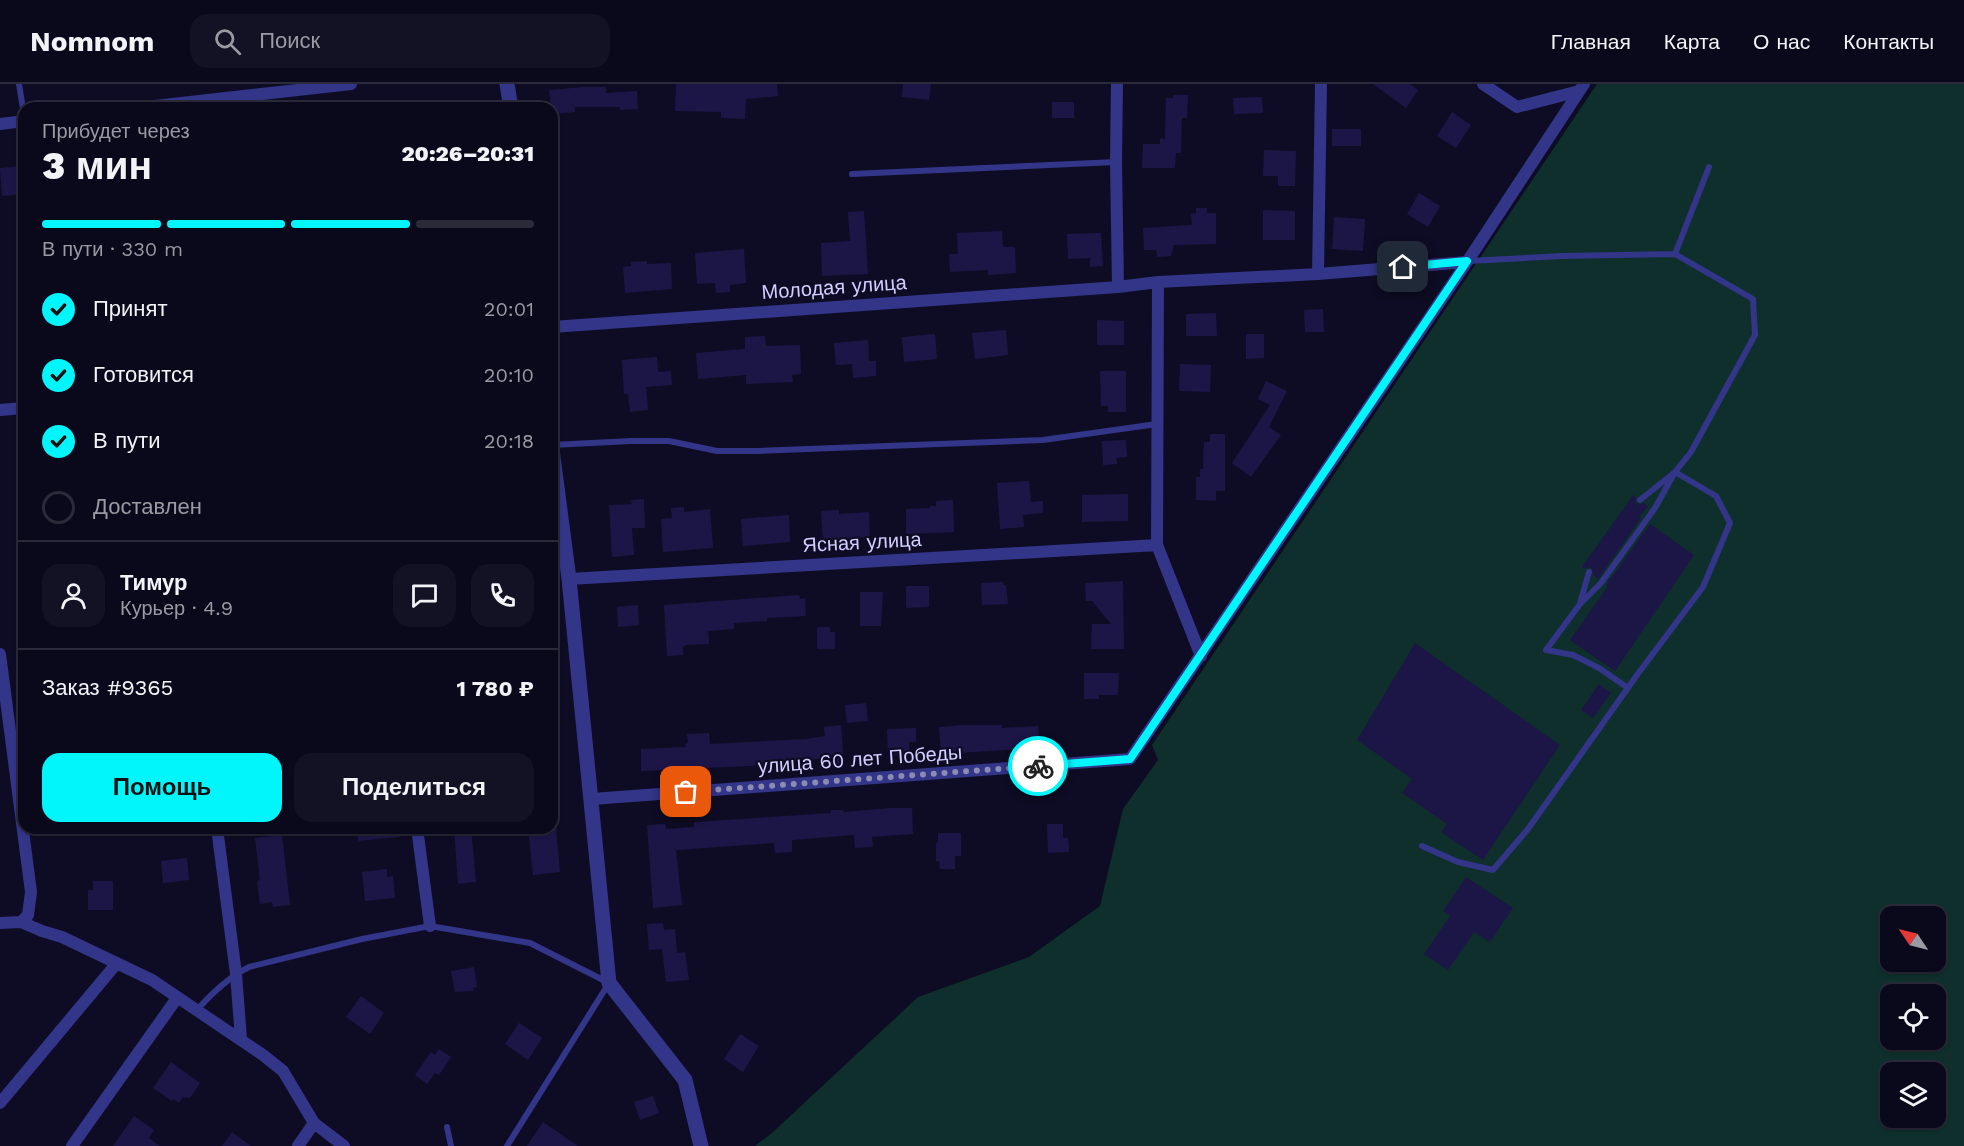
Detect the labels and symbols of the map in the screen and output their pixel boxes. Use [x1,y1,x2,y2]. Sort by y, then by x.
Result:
pin [1377,241,1428,292]
street label: Молодая улица [761,270,908,304]
street label: Ясная улица [802,527,923,557]
courier [1008,736,1068,796]
street label: улица 60 лет Победы [757,740,963,778]
pin [660,766,711,817]
north arrow [1880,906,1946,972]

